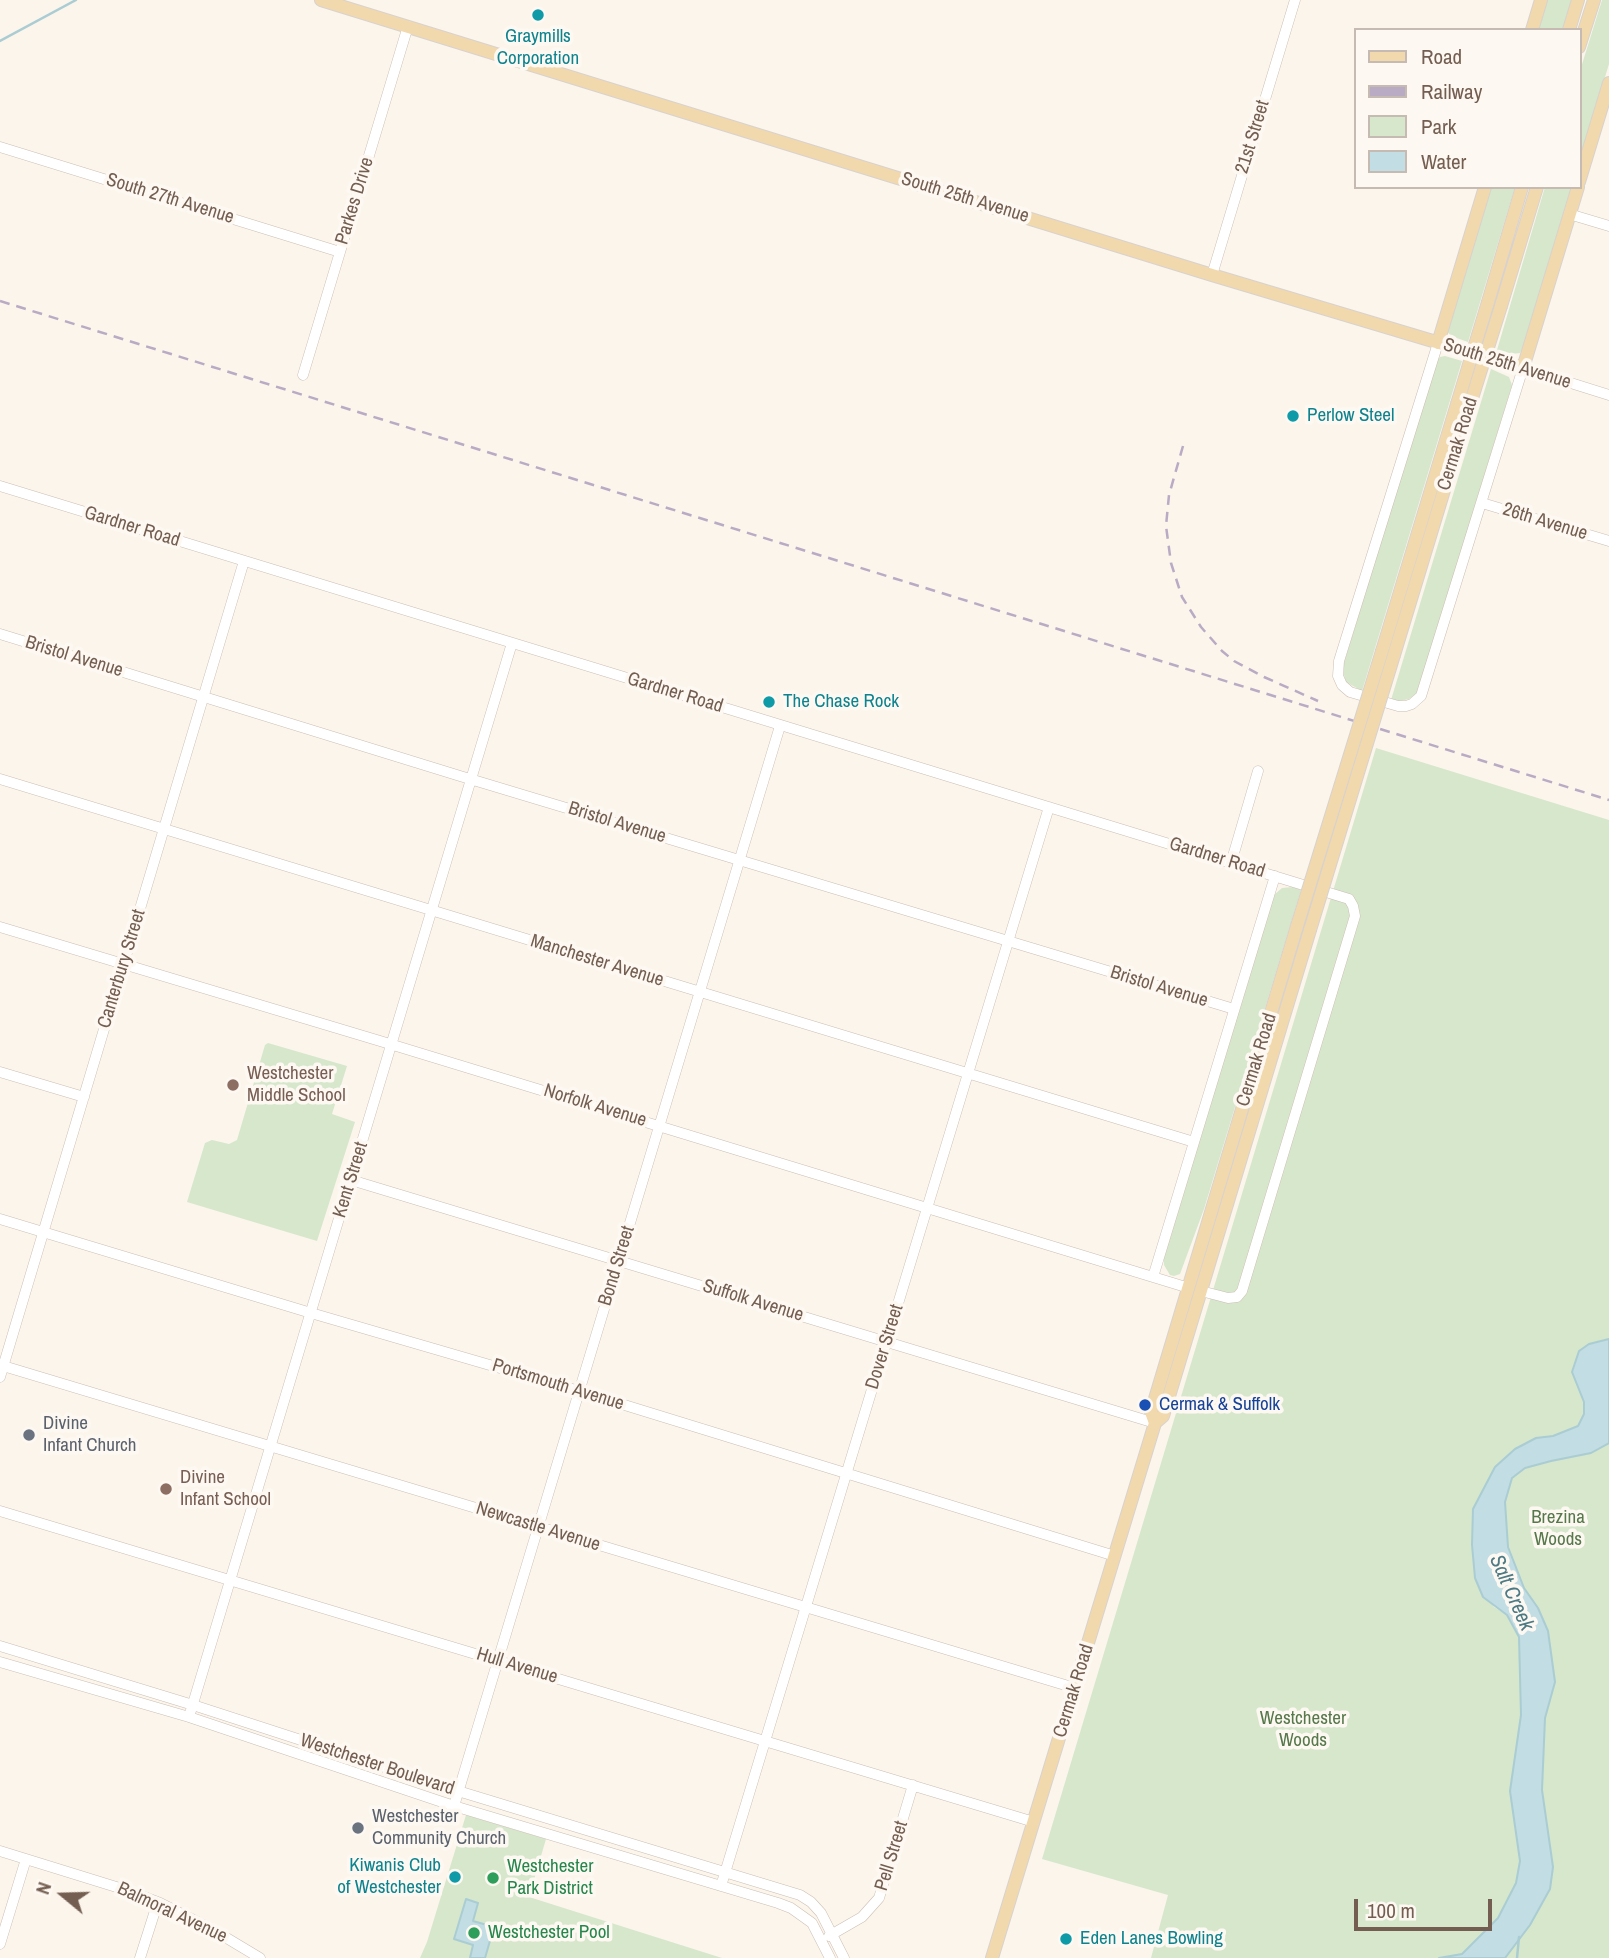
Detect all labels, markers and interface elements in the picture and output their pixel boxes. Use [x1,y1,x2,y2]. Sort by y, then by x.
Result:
marker: Graymills Corporation [530,7,546,23]
place label: Graymills Corporation [497,26,579,70]
legend [1354,28,1581,189]
text: Road [1421,42,1462,71]
text: Railway [1421,77,1482,106]
street label: 21st Street [1231,98,1275,176]
text: Park [1421,112,1456,141]
text: Water [1421,147,1466,176]
street label: Parkes Drive [331,155,379,247]
street label: South 25th Avenue [898,168,1032,228]
street label: South 27th Avenue [103,169,237,229]
street label: South 25th Avenue [1440,334,1574,394]
street label: Cermak Road [1433,395,1483,493]
place label: Perlow Steel [1307,405,1394,427]
marker: Perlow Steel [1285,408,1301,424]
street label: 26th Avenue [1500,498,1590,546]
street label: Gardner Road [81,502,183,552]
street label: Bristol Avenue [22,631,126,683]
street label: Gardner Road [624,668,726,718]
place label: The Chase Rock [783,691,899,713]
marker: The Chase Rock [761,694,777,710]
street label: Bristol Avenue [565,797,669,849]
street label: Gardner Road [1166,833,1268,883]
street label: Canterbury Street [93,907,151,1031]
street label: Manchester Avenue [528,930,666,992]
street label: Bristol Avenue [1107,961,1211,1013]
street label: Cermak Road [1232,1011,1282,1109]
place label: Westchester Middle School [247,1063,346,1107]
marker: Westchester Middle School [225,1077,241,1093]
street label: Norfolk Avenue [541,1080,649,1132]
street label: Kent Street [329,1139,373,1221]
street label: Bond Street [594,1223,640,1309]
street label: Suffolk Avenue [700,1275,806,1327]
street label: Dover Street [861,1302,909,1392]
street label: Portsmouth Avenue [489,1354,627,1416]
place label: Cermak & Suffolk [1159,1394,1280,1416]
marker: Cermak & Suffolk [1137,1397,1153,1413]
place label: Divine Infant Church [43,1413,137,1457]
marker: Divine Infant Church [21,1427,37,1443]
place label: Divine Infant School [180,1467,271,1511]
marker: Divine Infant School [158,1481,174,1497]
street label: Newcastle Avenue [473,1497,603,1557]
park label: Brezina Woods [1531,1507,1585,1551]
water label: Salt Creek [1483,1551,1539,1635]
street label: Cermak Road [1049,1642,1099,1740]
street label: Hull Avenue [474,1643,560,1689]
park label: Westchester Woods [1260,1708,1346,1752]
street label: Westchester Boulevard [297,1729,457,1801]
place label: Westchester Community Church [372,1806,506,1850]
street label: Pell Street [871,1818,913,1894]
marker: Westchester Community Church [350,1820,366,1836]
place label: Kiwanis Club of Westchester [337,1855,441,1899]
place label: Westchester Park District [507,1856,593,1900]
north arrow [28,1860,98,1930]
marker: Kiwanis Club of Westchester [447,1869,463,1885]
marker: Westchester Park District [485,1870,501,1886]
street label: Balmoral Avenue [114,1878,230,1948]
text: N [29,1879,57,1898]
scale bar [1357,1884,1495,1928]
text: 100 m [1367,1896,1415,1925]
place label: Westchester Pool [488,1922,610,1944]
marker: Westchester Pool [466,1925,482,1941]
place label: Eden Lanes Bowling [1080,1928,1223,1950]
marker: Eden Lanes Bowling [1058,1931,1074,1947]

